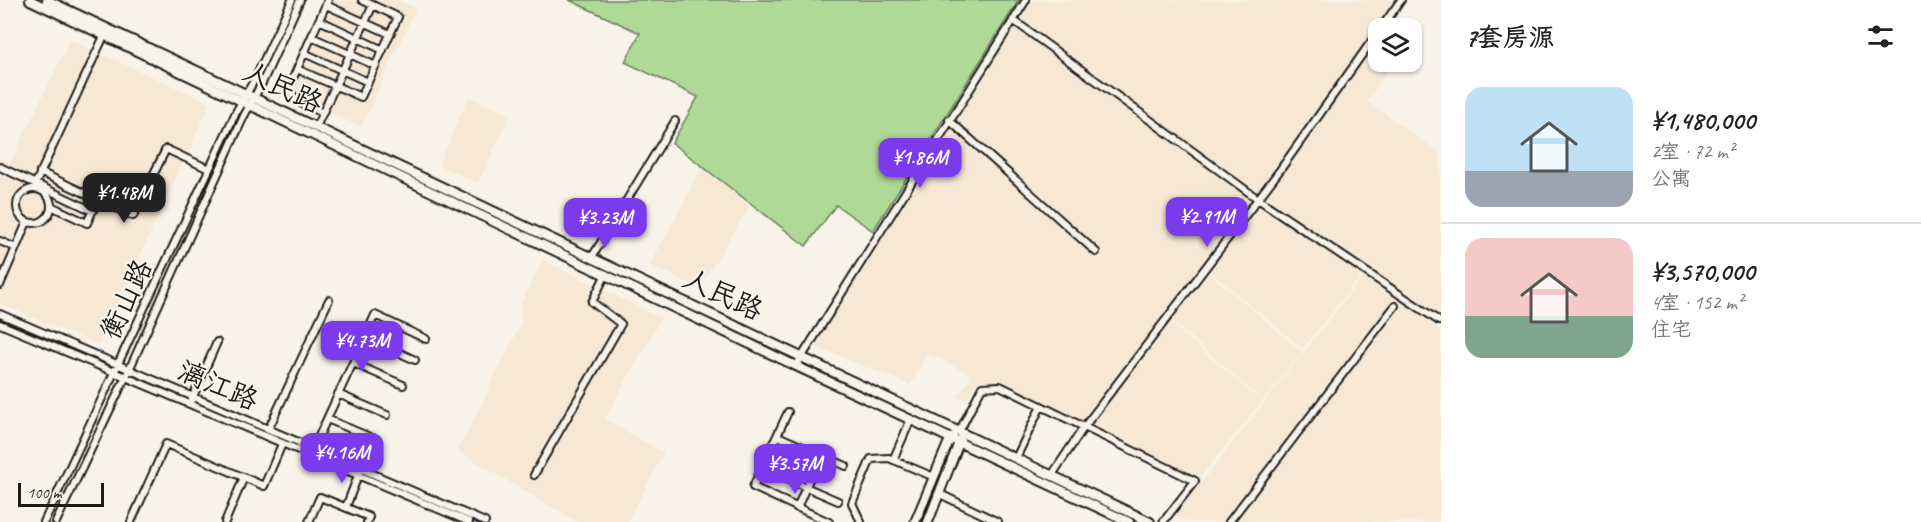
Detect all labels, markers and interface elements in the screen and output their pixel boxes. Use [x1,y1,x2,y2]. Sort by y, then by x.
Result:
map controls [1368,18,1422,72]
button: layers [1368,18,1422,72]
icon: filters [1864,20,1897,53]
text: 7套房源 [1465,21,1555,54]
street label: 人民路 [238,53,328,121]
text: ¥1,480,000 [1651,104,1755,137]
icon: home [1513,111,1585,183]
pin: ¥1.86M [871,138,969,189]
text: 2室 · 72 m² [1651,139,1734,164]
text: ¥1.86M [893,145,947,170]
text: 公寓 [1651,166,1691,191]
pin: ¥1.48M [75,173,173,224]
text: ¥1.48M [97,180,151,205]
pin: ¥2.91M [1158,197,1256,248]
pin: ¥3.23M [556,198,654,249]
text: ¥2.91M [1180,204,1234,229]
text: ¥3.23M [578,205,632,230]
street label: 衡山路 [92,254,160,344]
text: ¥3,570,000 [1651,255,1754,288]
street label: 人民路 [678,260,768,328]
icon: home [1513,262,1585,334]
text: 4室 · 152 m² [1651,290,1743,315]
text: 住宅 [1651,317,1691,342]
pin: ¥4.73M [313,321,411,372]
text: ¥4.73M [335,328,389,353]
street label: 漓江路 [172,352,264,418]
pin: ¥4.16M [293,433,391,484]
text: ¥4.16M [315,440,369,465]
pin: ¥3.57M [746,444,844,495]
text: ¥3.57M [768,451,822,476]
scale bar [18,480,104,508]
text: 100 m [27,483,61,503]

